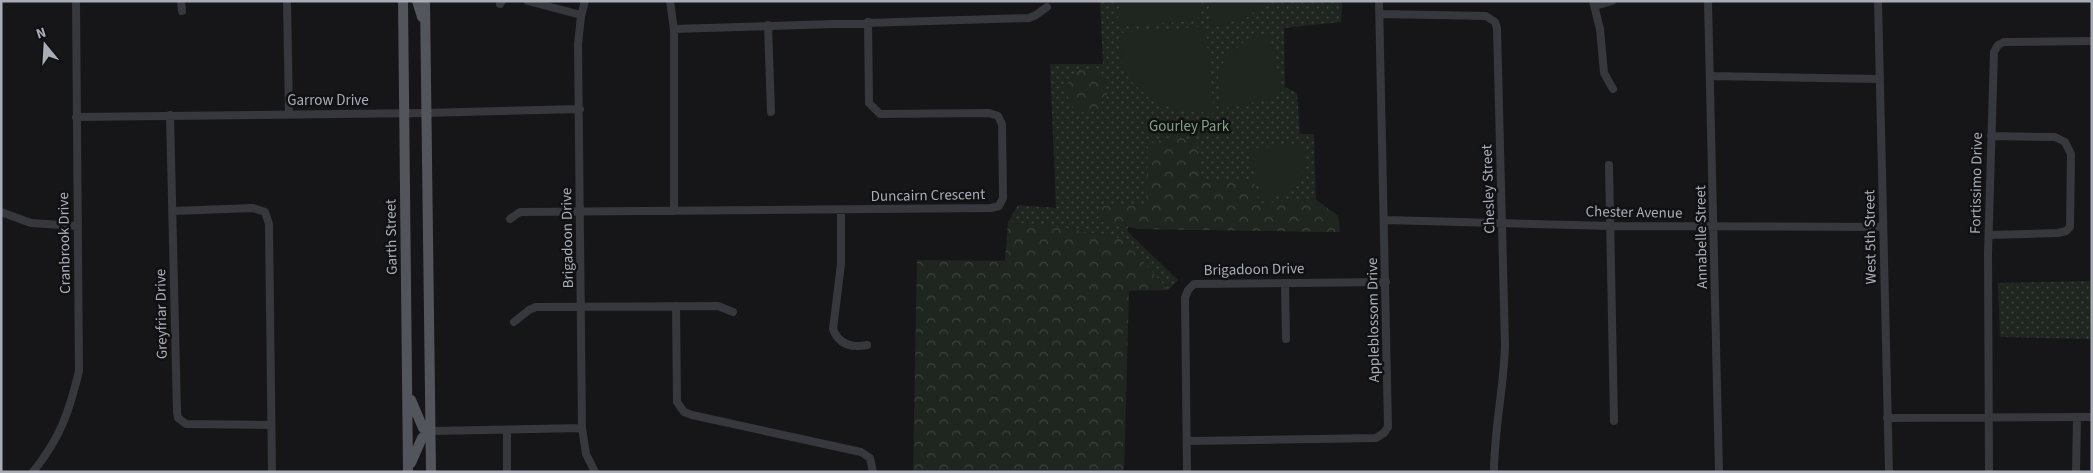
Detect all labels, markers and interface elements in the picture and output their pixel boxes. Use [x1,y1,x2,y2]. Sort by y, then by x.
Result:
north arrow [20,20,70,70]
text: N [34,23,49,45]
street label: Garrow Drive [287,90,369,111]
park label: Gourley Park [1149,116,1230,137]
street label: Fortissimo Drive [1965,132,1988,234]
street label: Chesley Street [1476,144,1501,234]
street label: Duncairn Crescent [871,184,985,207]
street label: Annabelle Street [1690,185,1713,289]
street label: Brigadoon Drive [556,187,579,289]
street label: West 5th Street [1859,190,1882,284]
street label: Cranbrook Drive [53,192,76,294]
street label: Garth Street [380,199,403,275]
street label: Chester Avenue [1585,201,1683,224]
street label: Appleblossom Drive [1362,257,1385,383]
street label: Brigadoon Drive [1203,258,1305,281]
street label: Greyfriar Drive [150,269,173,359]

